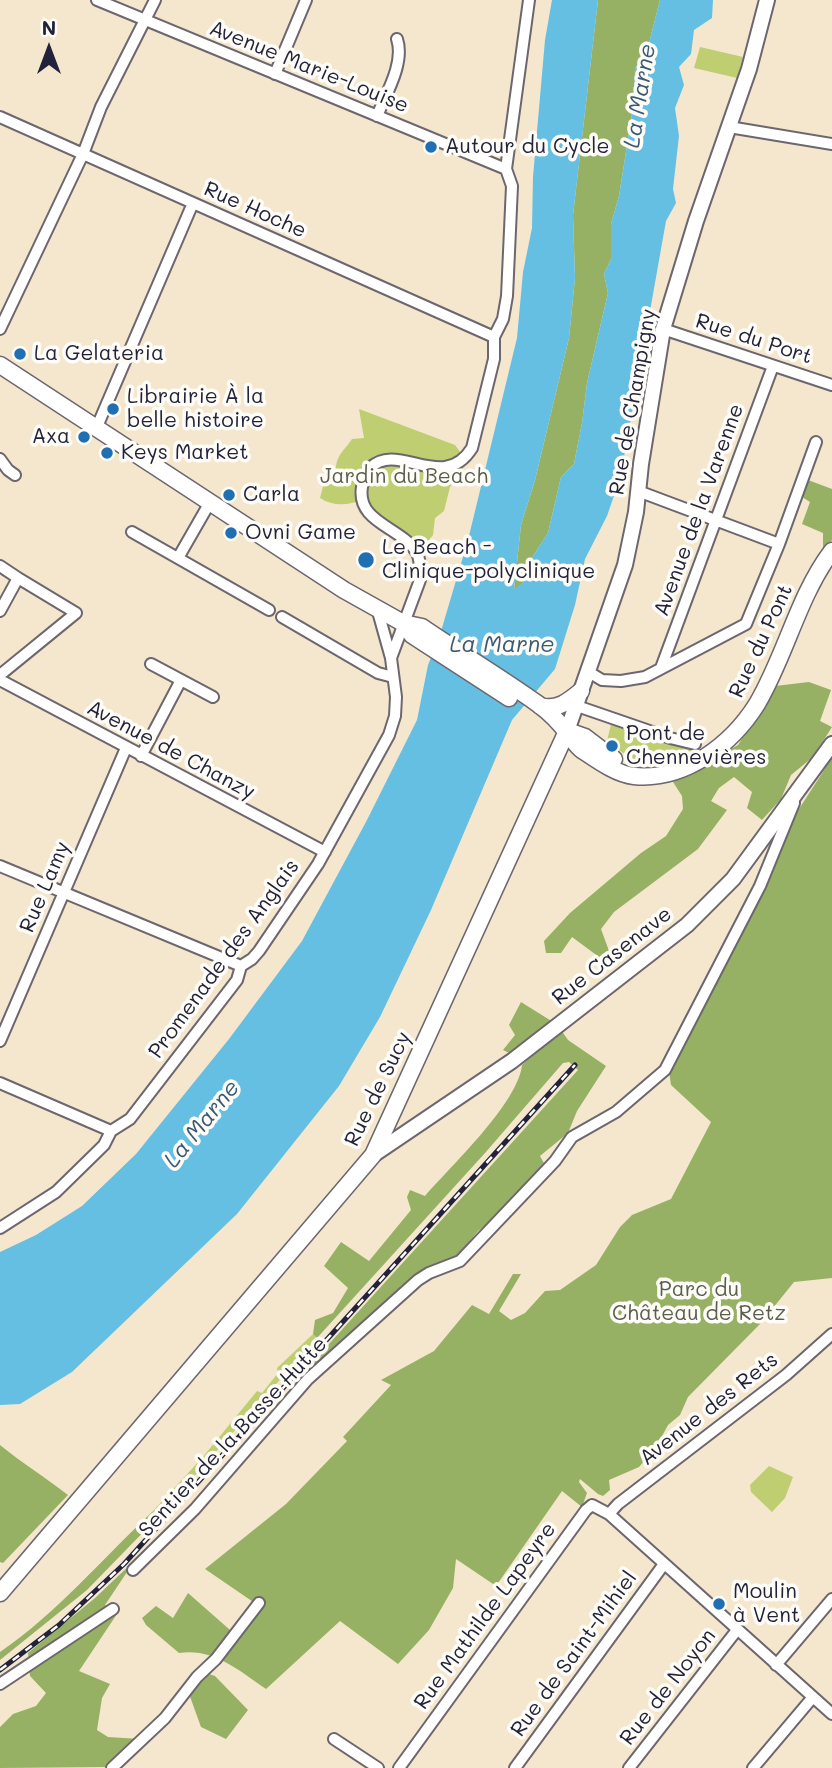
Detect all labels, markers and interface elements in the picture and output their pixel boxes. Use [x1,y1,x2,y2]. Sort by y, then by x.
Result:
north arrow [14,14,84,84]
text: N [42,15,56,40]
street label: Avenue Marie-Louise [206,15,412,119]
water label: La Marne [618,42,662,150]
place label: Autour du Cycle [445,134,610,160]
marker: Autour du Cycle [423,139,439,155]
street label: Rue Hoche [200,176,310,244]
street label: Rue de Champigny [604,307,662,497]
street label: Rue du Port [692,308,816,370]
place label: La Gelateria [34,341,164,367]
marker: La Gelateria [12,346,28,362]
place label: Librairie À la belle histoire [127,384,264,434]
marker: Librairie À la belle histoire [105,401,121,417]
street label: Avenue de la Varenne [649,401,749,619]
place label: Axa [32,424,70,450]
marker: Axa [76,429,92,445]
place label: Keys Market [121,440,248,466]
marker: Keys Market [99,445,115,461]
park label: Jardin du Beach [320,464,488,490]
place label: Carla [243,482,300,508]
marker: Carla [221,487,237,503]
place label: Ovni Game [245,520,356,546]
marker: Ovni Game [223,525,239,541]
place label: Le Beach - Clinique-polyclinique [382,535,595,585]
marker: Le Beach - Clinique-polyclinique [356,550,376,570]
street label: Rue du Pont [724,580,798,702]
water label: La Marne [450,631,554,659]
street label: Avenue de Chanzy [83,695,259,805]
place label: Pont de Chennevières [626,721,766,771]
marker: Pont de Chennevières [604,738,620,754]
street label: Rue Lamy [15,838,75,936]
street label: Promenade des Anglais [143,855,305,1063]
street label: Rue Casenave [547,902,677,1010]
street label: Rue de Sucy [339,1028,417,1150]
water label: La Marne [158,1075,246,1173]
park label: Parc du Château de Retz [612,1277,786,1327]
street label: Sentier de la Basse Hutte [134,1332,332,1542]
street label: Avenue des Rets [635,1347,783,1471]
street label: Rue Mathilde Lapeyre [409,1518,561,1714]
street label: Rue de Saint-Mihiel [505,1566,643,1742]
place label: Moulin à Vent [733,1579,800,1629]
marker: Moulin à Vent [711,1596,727,1612]
street label: Rue de Noyon [615,1624,721,1750]

